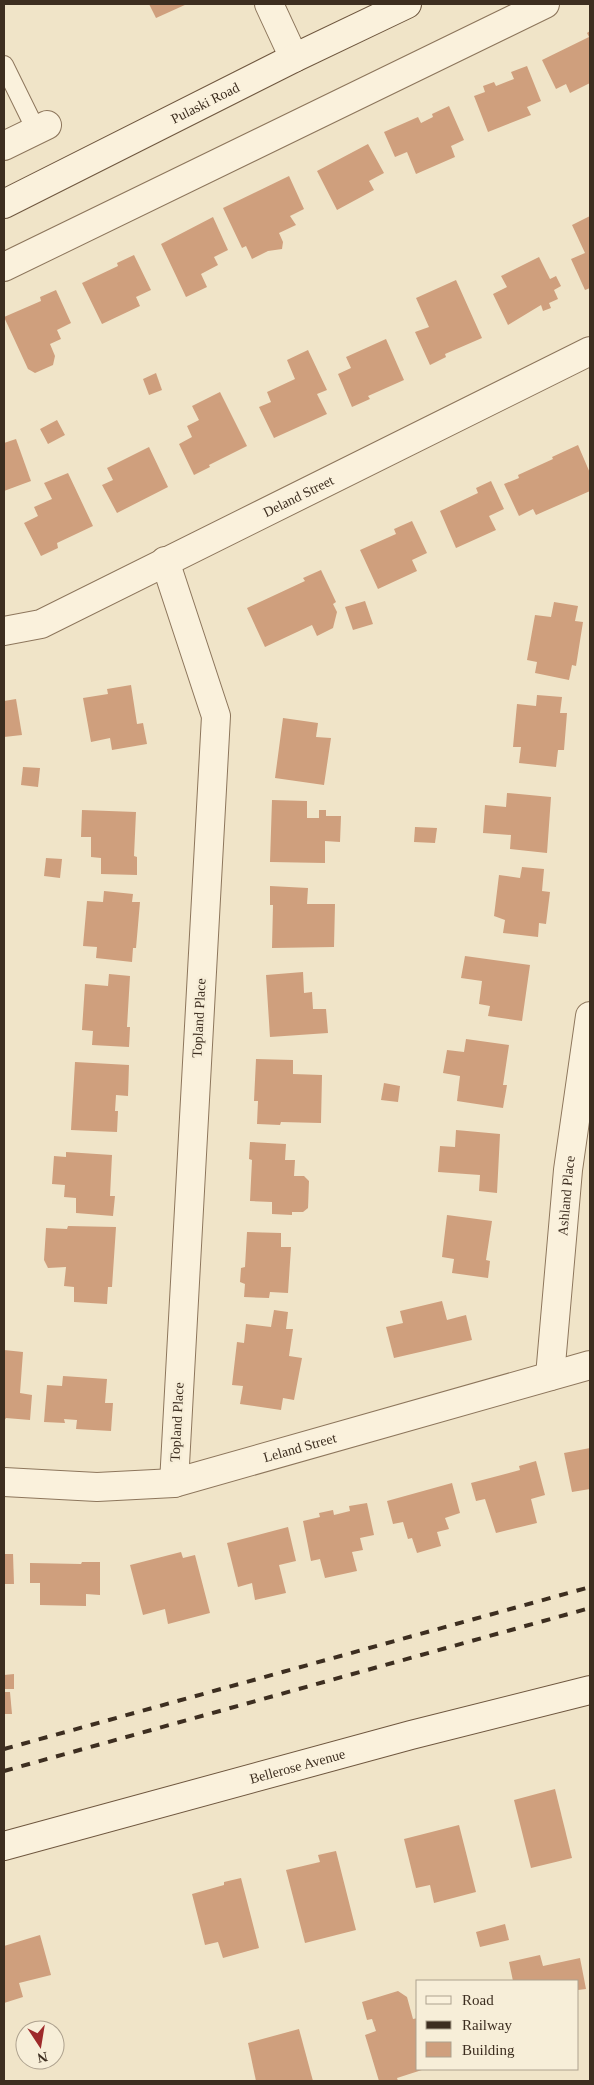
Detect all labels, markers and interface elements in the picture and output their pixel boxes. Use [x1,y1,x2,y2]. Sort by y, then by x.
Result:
street label: Pulaski Road [168,79,242,126]
street label: Deland Street [261,472,336,520]
street label: Topland Place [189,978,209,1058]
street label: Ashland Place [555,1155,577,1236]
street label: Topland Place [167,1382,187,1462]
street label: Leland Street [262,1430,338,1465]
street label: Bellerose Avenue [248,1746,347,1786]
legend [416,1980,579,2070]
text: Road [462,1992,494,2008]
text: Railway [462,2017,512,2033]
north arrow [15,2020,65,2070]
text: Building [462,2042,515,2058]
text: N [36,2049,49,2066]

